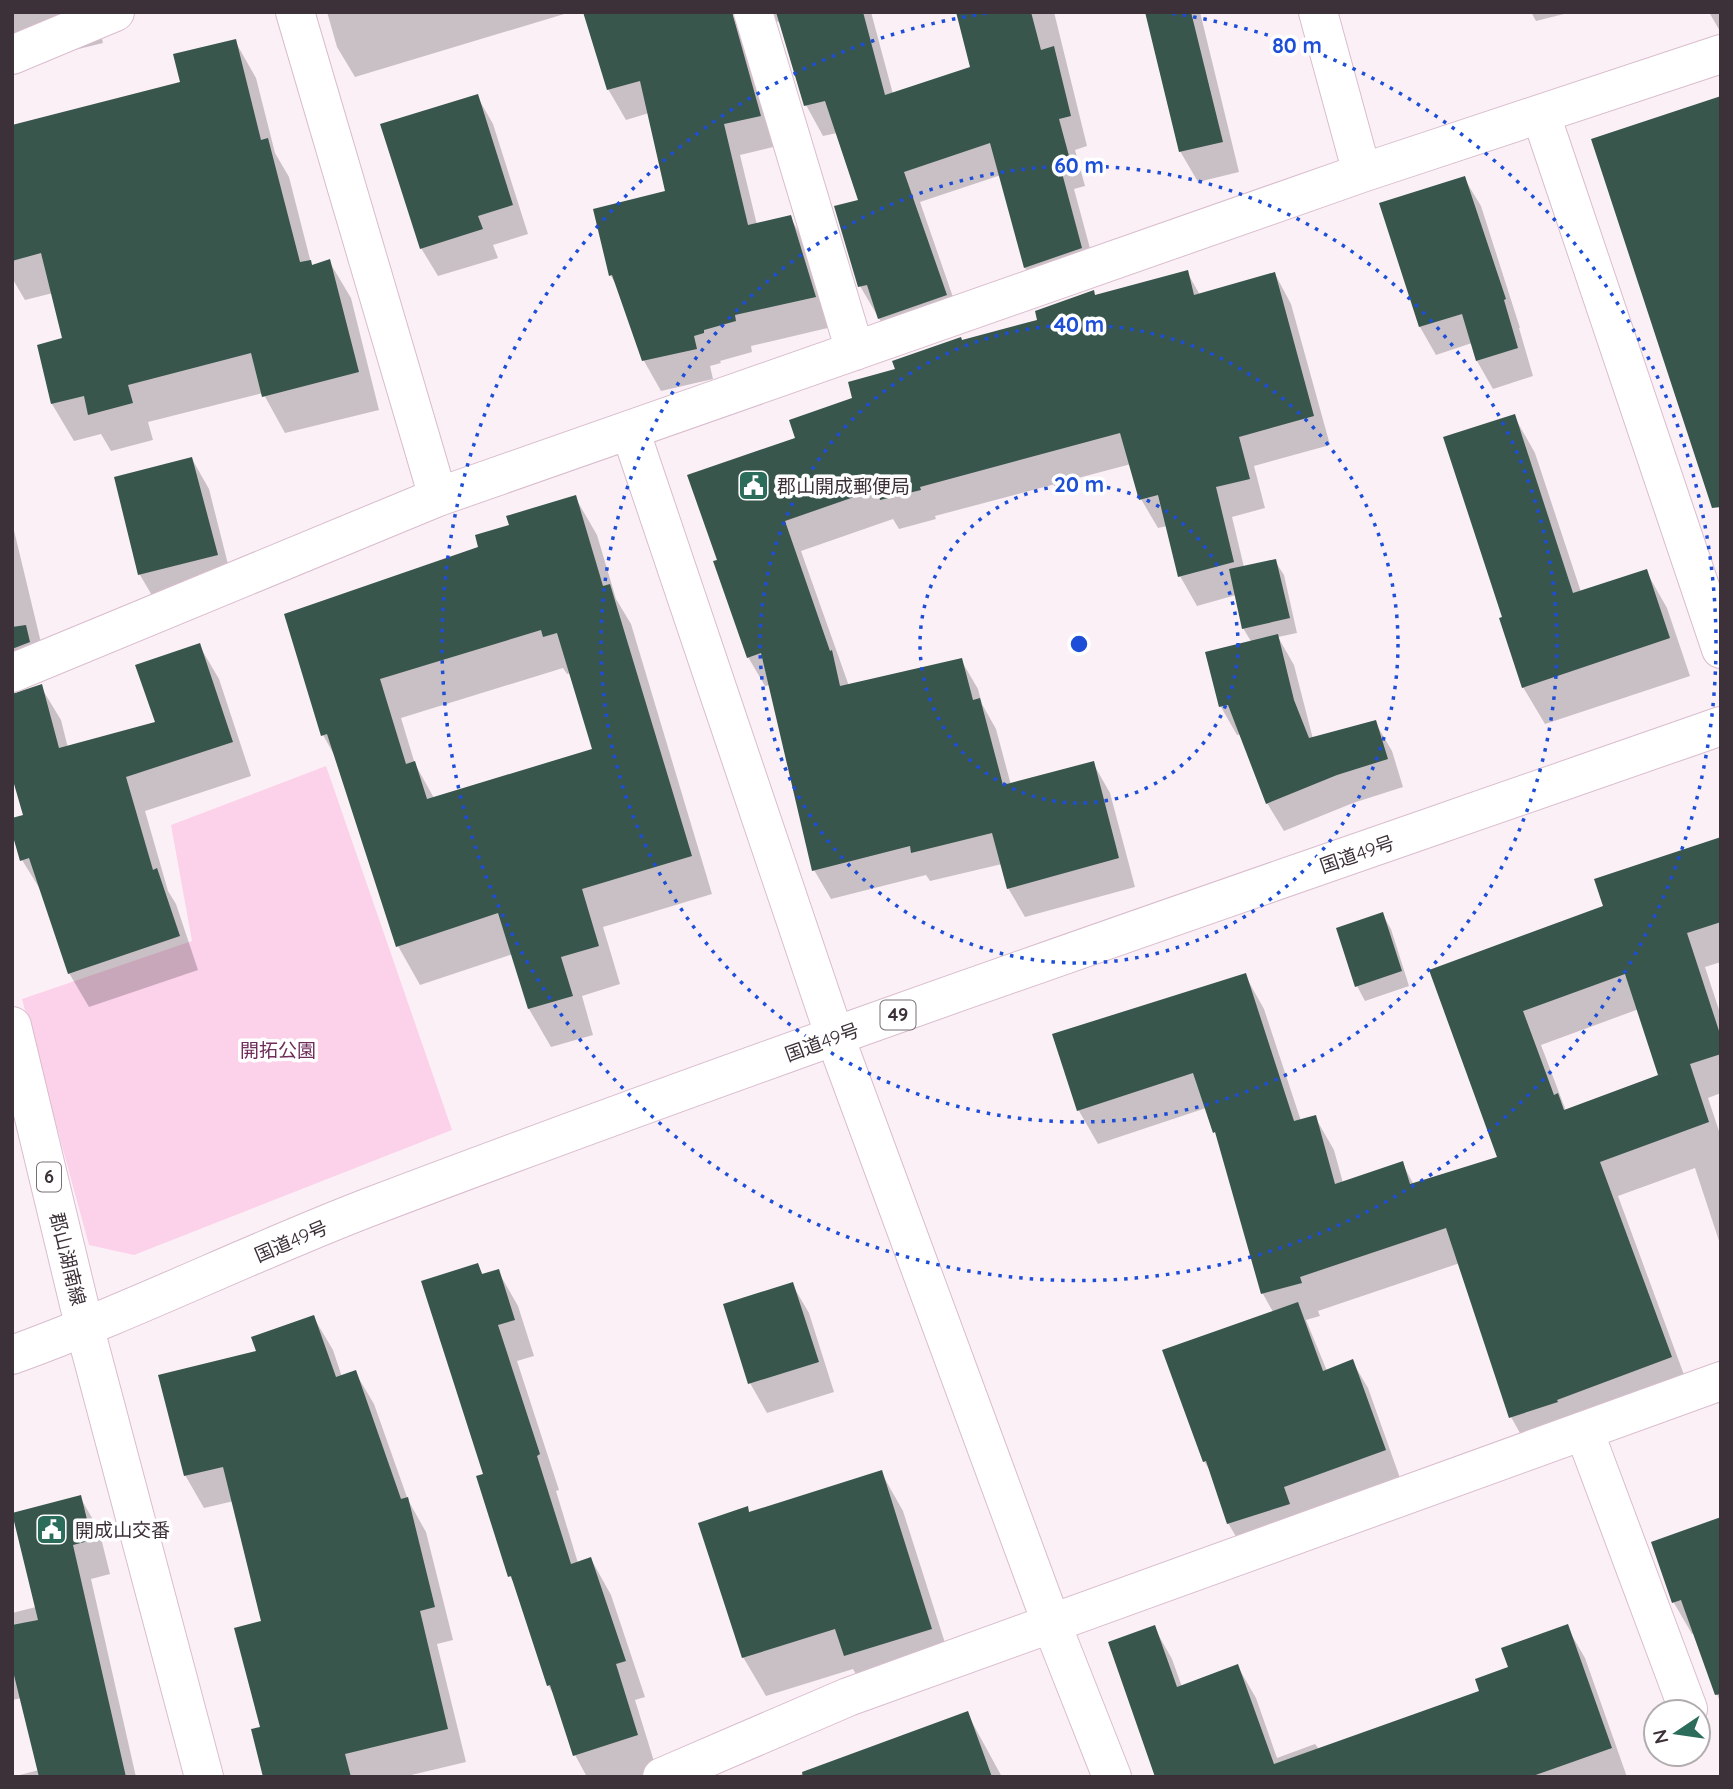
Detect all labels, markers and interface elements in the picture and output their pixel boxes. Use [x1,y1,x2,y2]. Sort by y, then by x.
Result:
text: 80 m [1272,32,1322,58]
text: 60 m [1054,152,1104,178]
text: 40 m [1054,311,1104,337]
public building icon: 郡山開成郵便局 [737,469,771,503]
text: 20 m [1054,471,1104,497]
place label: 郡山開成郵便局 [777,474,910,498]
centre of rings [1067,632,1091,656]
street label: 国道49号 [1317,830,1397,878]
road number: 49 [880,1000,916,1030]
street label: 国道49号 [782,1018,862,1066]
park label: 開拓公園 [240,1038,316,1062]
road number: 6 [37,1162,61,1192]
street label: 郡山湖南線 [45,1210,91,1308]
street label: 国道49号 [251,1215,331,1267]
public building icon: 開成山交番 [35,1513,69,1547]
place label: 開成山交番 [75,1518,170,1542]
north arrow [1642,1698,1712,1768]
text: N [1647,1727,1674,1746]

